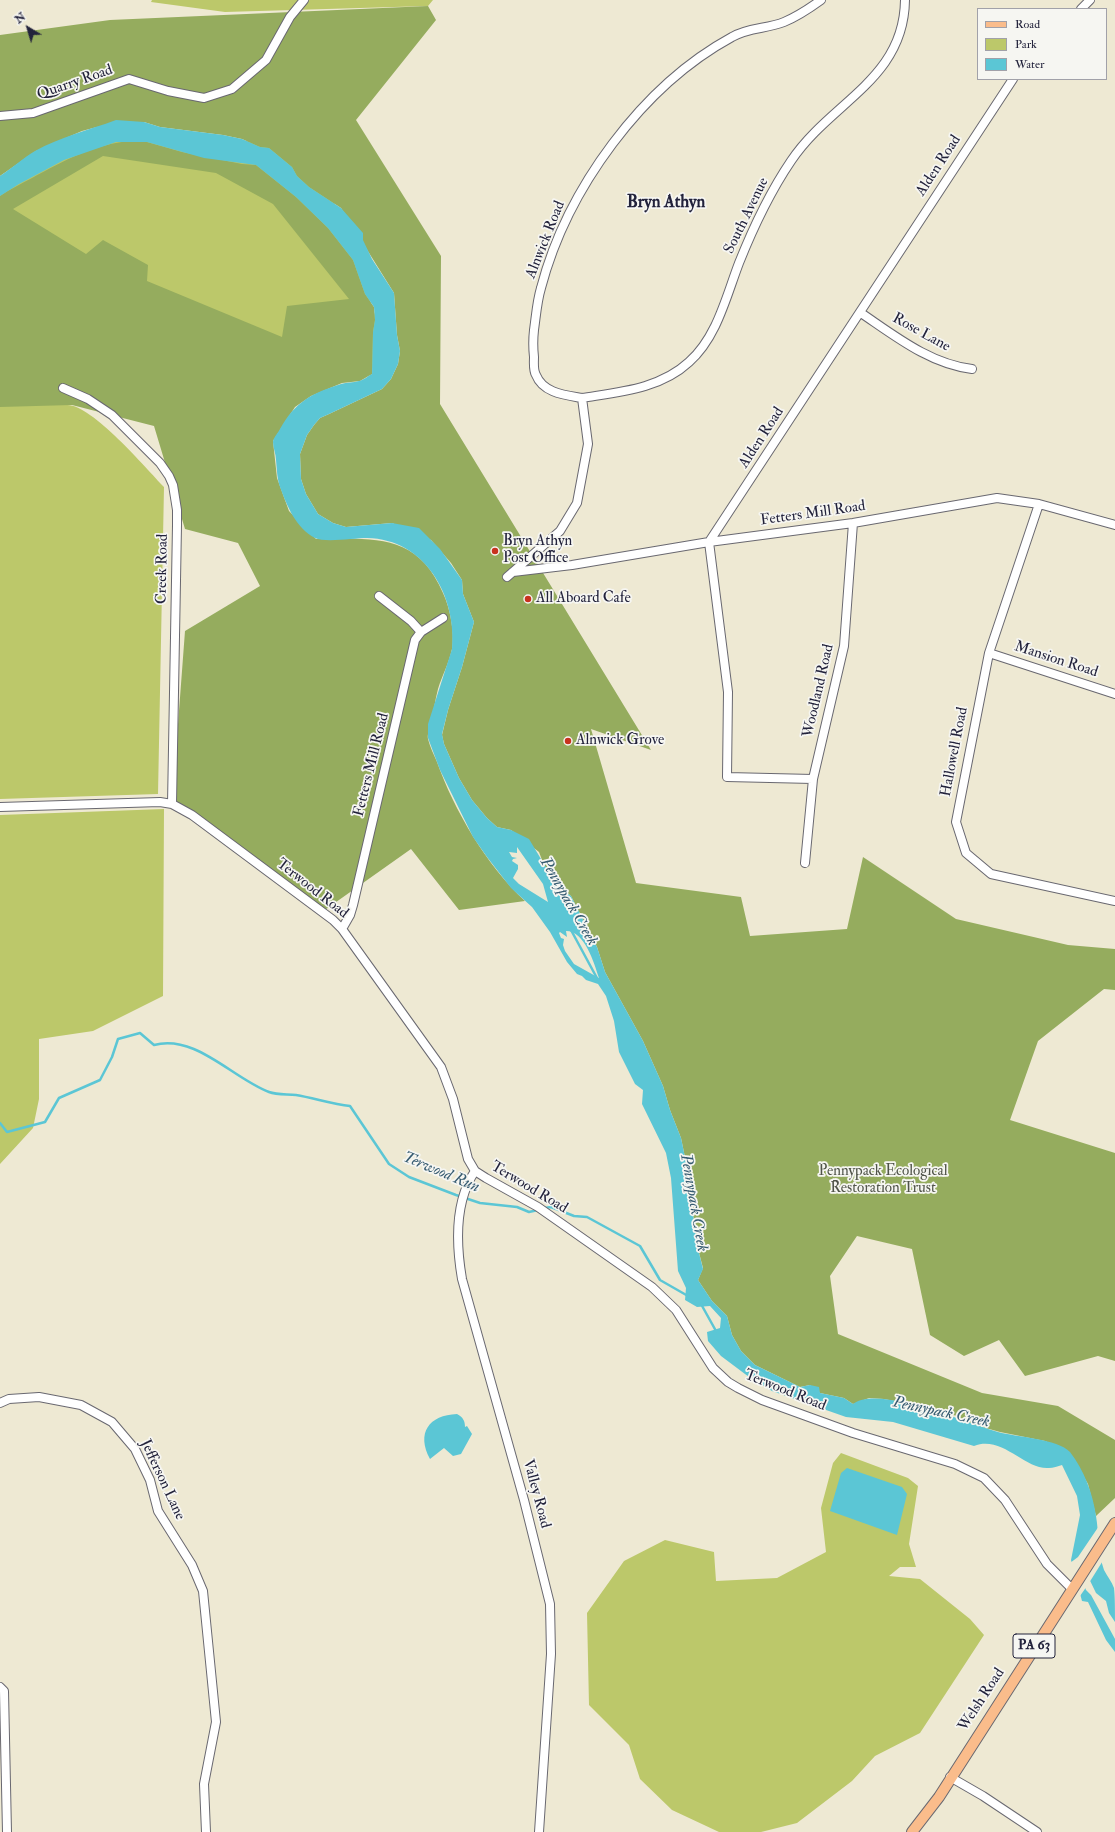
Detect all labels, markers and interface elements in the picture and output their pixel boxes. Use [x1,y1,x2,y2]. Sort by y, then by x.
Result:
north arrow [8,8,48,48]
legend [977,8,1107,80]
text: N [12,10,28,26]
text: Road [1015,17,1040,32]
text: Park [1015,37,1037,52]
text: Water [1015,57,1044,72]
street label: Quarry Road [35,62,115,104]
street label: Alden Road [913,132,965,200]
street label: South Avenue [721,175,773,257]
district label: Bryn Athyn [627,193,705,213]
street label: Alnwick Road [522,199,570,281]
street label: Rose Lane [889,310,953,356]
street label: Alden Road [736,404,788,472]
street label: Fetters Mill Road [759,498,867,530]
place label: Bryn Athyn Post Office [503,533,572,568]
street label: Creek Road [153,534,173,604]
marker: Bryn Athyn Post Office [490,546,500,556]
place label: All Aboard Cafe [536,590,631,608]
marker: All Aboard Cafe [523,594,533,604]
street label: Mansion Road [1012,638,1100,682]
street label: Woodland Road [800,643,838,739]
street label: Hallowell Road [937,706,973,798]
street label: Fetters Mill Road [350,711,394,819]
place label: Alnwick Grove [576,732,664,750]
marker: Alnwick Grove [563,736,573,746]
water label: Pennypack Creek [535,854,601,950]
street label: Terwood Road [272,855,352,923]
water label: Terwood Run [400,1148,482,1198]
water label: Pennypack Creek [675,1153,711,1253]
street label: Terwood Road [487,1158,571,1218]
park label: Pennypack Ecological Restoration Trust [819,1163,947,1198]
street label: Terwood Road [741,1366,829,1416]
water label: Pennypack Creek [891,1393,991,1433]
street label: Jefferson Lane [136,1437,188,1523]
street label: Valley Road [518,1458,554,1530]
road number: PA 63 [1013,1634,1055,1658]
street label: Welsh Road [955,1665,1009,1735]

